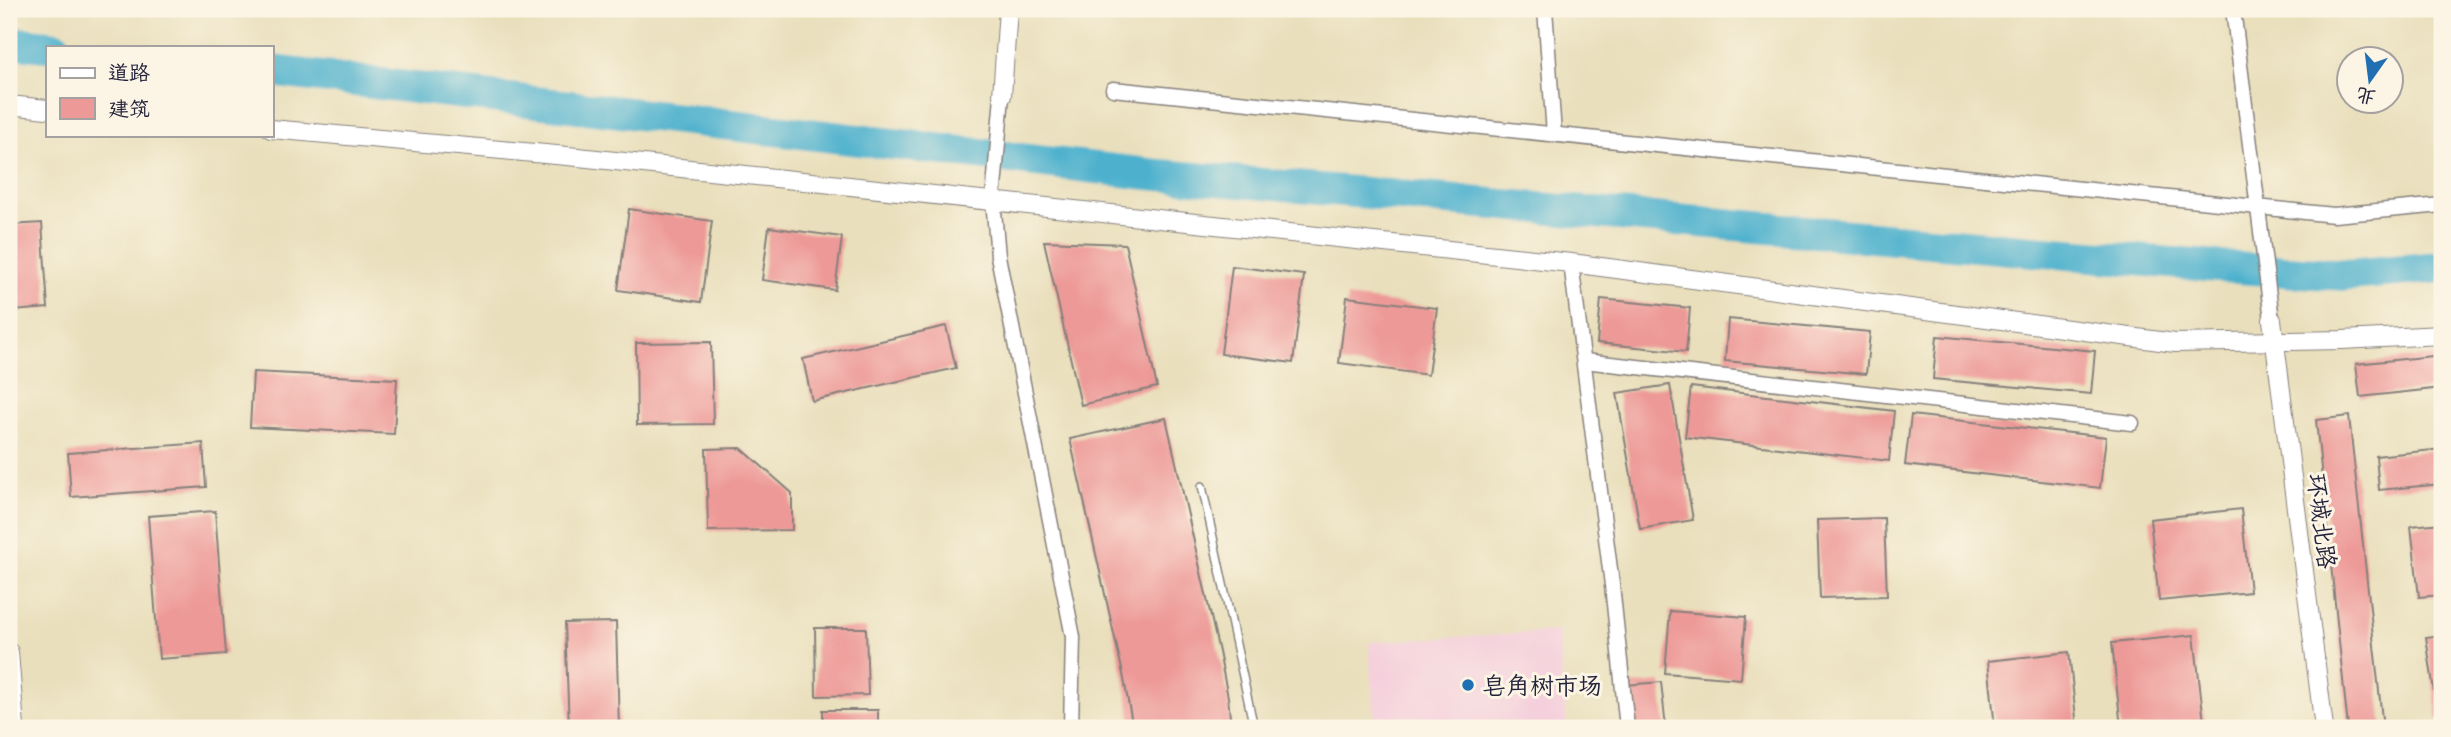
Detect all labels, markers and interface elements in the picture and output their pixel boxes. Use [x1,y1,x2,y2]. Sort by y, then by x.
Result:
legend [46,46,273,136]
north arrow [2336,46,2406,116]
text: 道路 [108,60,150,85]
text: 北 [2354,83,2378,109]
text: 建筑 [108,96,150,121]
street label: 环城北路 [2302,472,2342,570]
place label: 皂角树市场 [1482,671,1602,700]
marker: 皂角树市场 [1460,677,1476,693]

